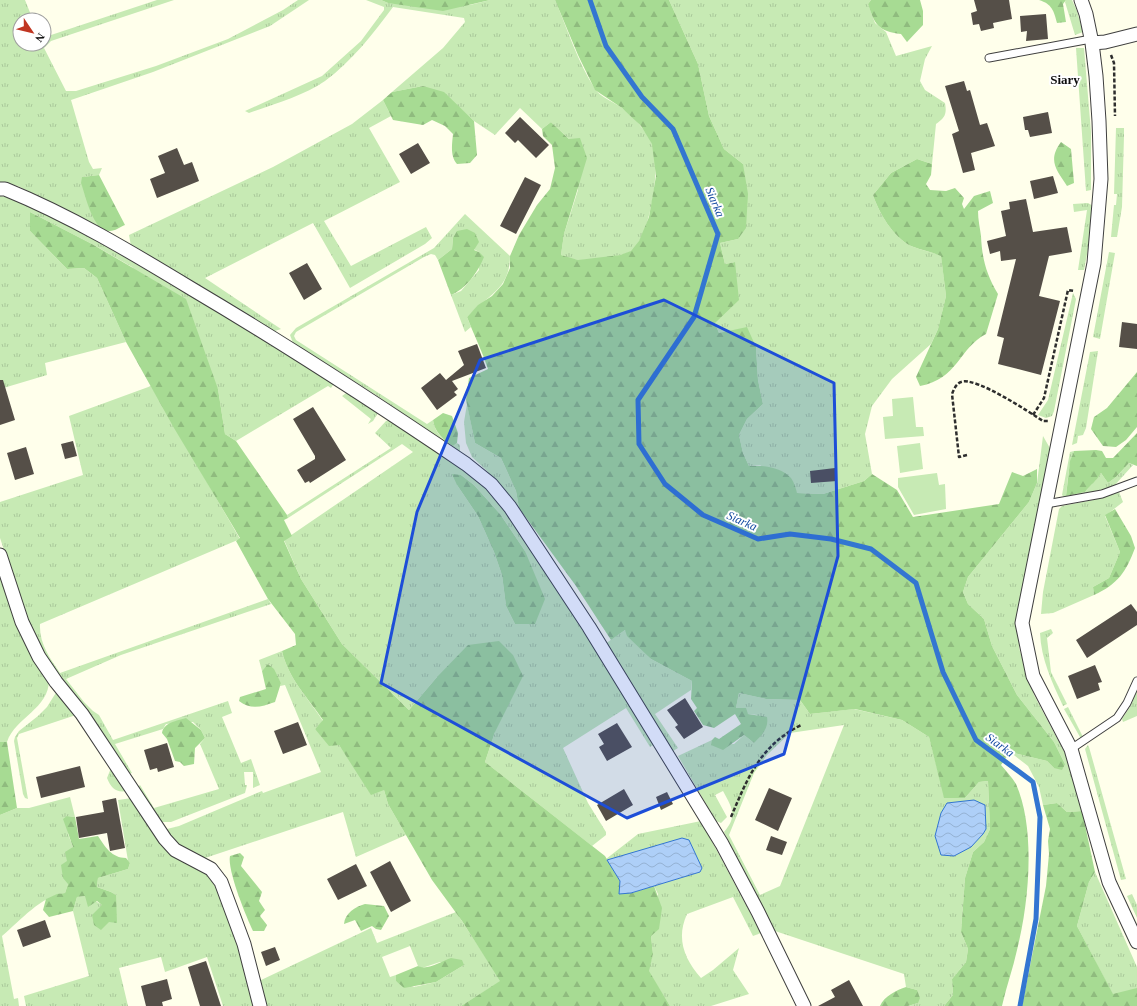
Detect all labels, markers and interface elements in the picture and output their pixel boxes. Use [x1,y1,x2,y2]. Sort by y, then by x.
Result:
north arrow [12,12,52,52]
text: N [33,31,47,44]
district label: Siary [1050,72,1080,87]
water label: Siarka [702,185,728,219]
water label: Siarka [725,508,759,534]
water label: Siarka [983,730,1017,760]

